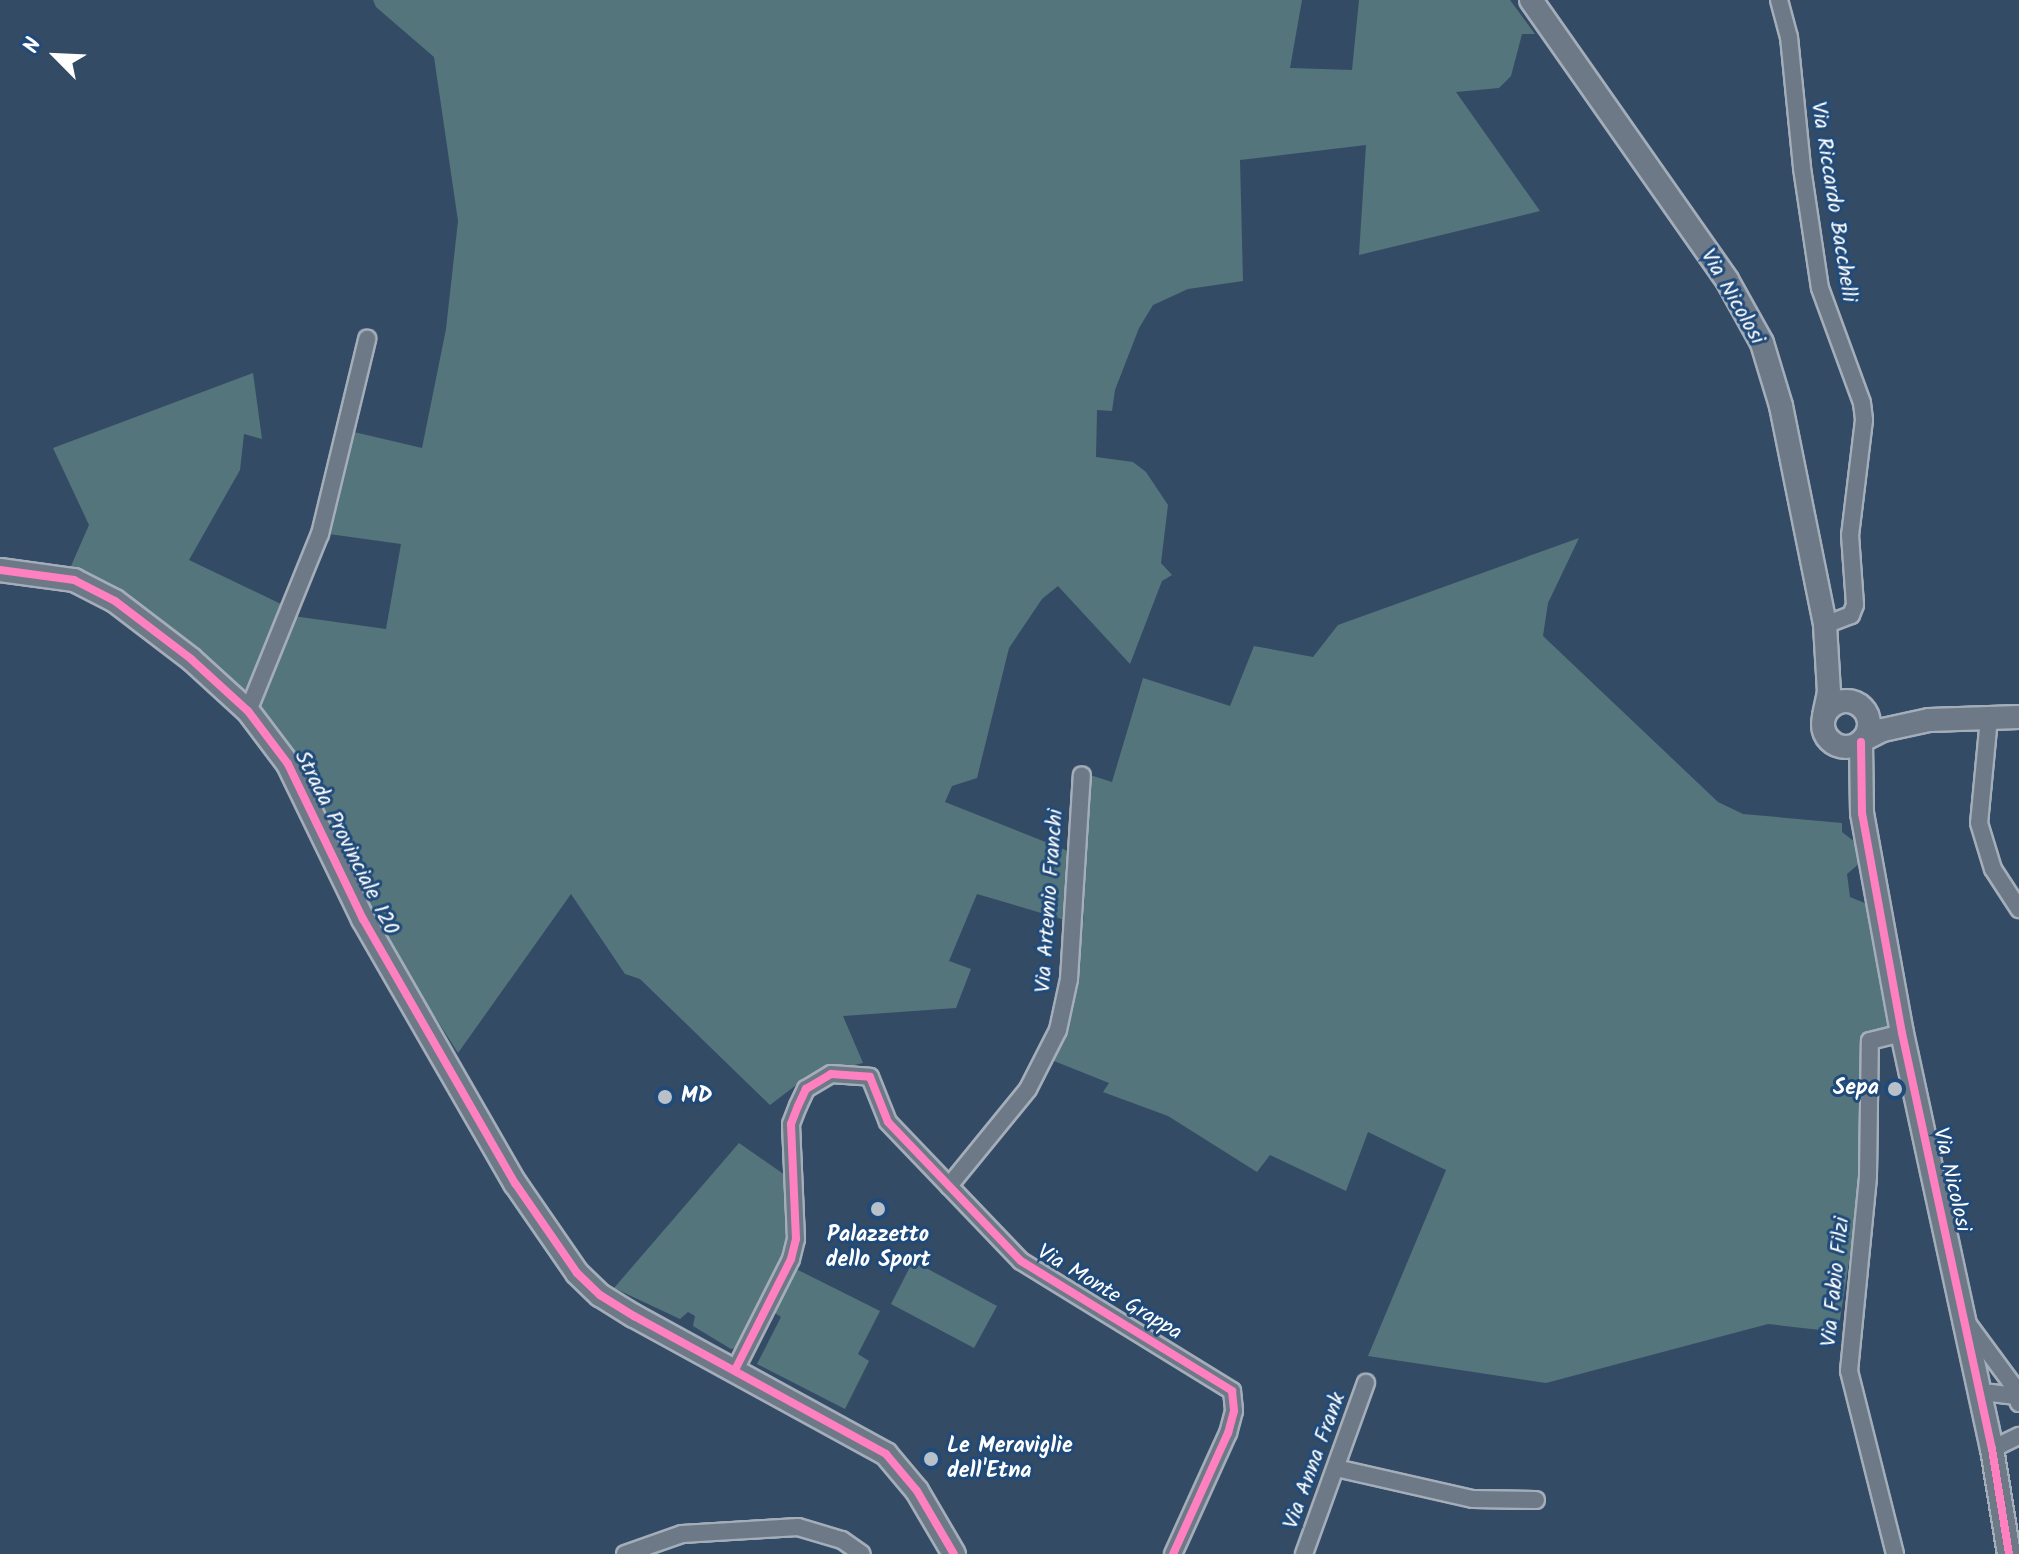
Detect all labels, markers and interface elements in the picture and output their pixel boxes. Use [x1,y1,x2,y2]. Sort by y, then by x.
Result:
north arrow [16,16,96,96]
text: N [15,33,52,60]
street label: Via Riccardo Bacchelli [1804,100,1862,304]
street label: Via Nicolosi [1694,245,1770,349]
street label: Strada Provinciale 120 [288,746,404,940]
street label: Via Artemio Franchi [1030,808,1070,994]
place label: Sepa [1833,1076,1879,1102]
marker: Sepa [1886,1080,1904,1098]
place label: MD [681,1084,712,1110]
marker: MD [656,1088,674,1106]
street label: Via Nicolosi [1926,1125,1976,1235]
marker: Palazzetto dello Sport [869,1200,887,1218]
street label: Via Fabio Filzi [1816,1216,1856,1348]
place label: Palazzetto dello Sport [826,1222,930,1274]
street label: Via Monte Grappa [1032,1239,1186,1347]
street label: Via Anna Frank [1278,1389,1352,1533]
place label: Le Meraviglie dell'Etna [947,1433,1073,1484]
marker: Le Meraviglie dell'Etna [922,1450,940,1468]

